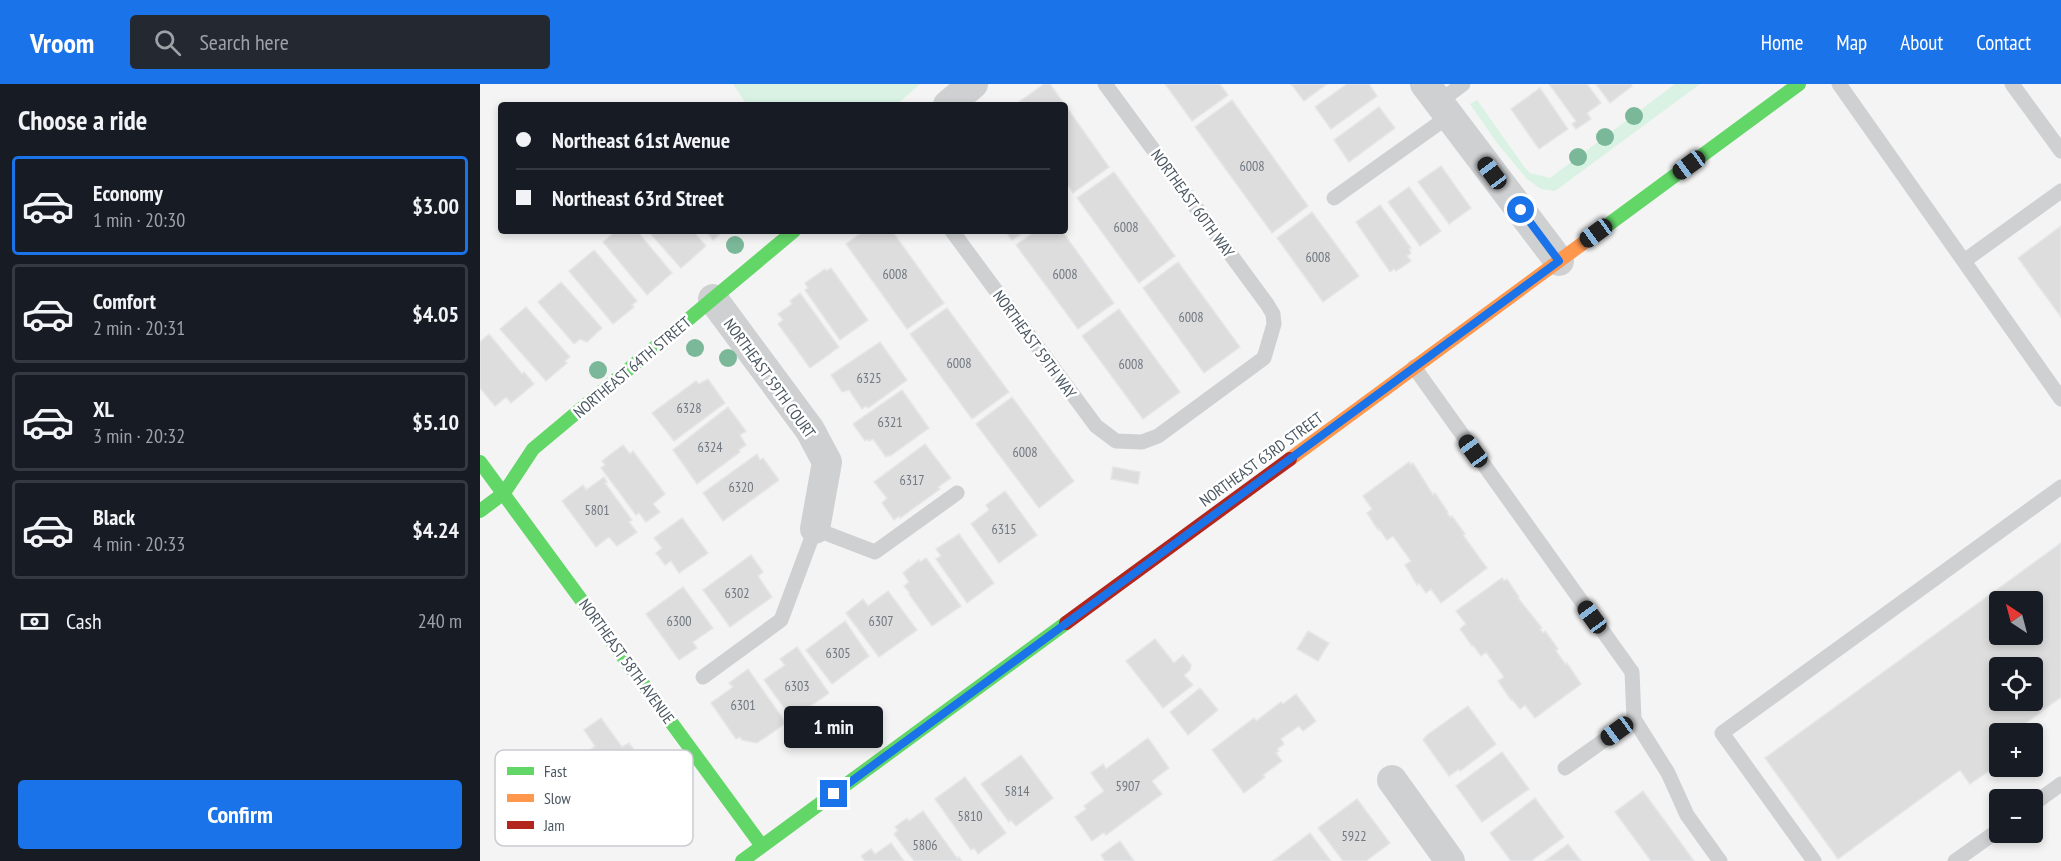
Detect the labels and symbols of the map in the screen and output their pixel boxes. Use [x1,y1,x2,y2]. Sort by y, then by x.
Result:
street label: NORTHEAST 60TH WAY [1147,145,1239,262]
car [1669,147,1709,183]
car [1474,153,1510,193]
house number: 6008 [1239,157,1265,175]
route start [1507,196,1534,223]
car [1576,215,1616,251]
house number: 6008 [1113,218,1139,236]
house number: 6008 [1305,248,1331,266]
house number: 6008 [882,265,908,283]
house number: 6008 [1052,265,1078,283]
street label: NORTHEAST 59TH WAY [989,286,1081,403]
house number: 6008 [1178,308,1204,326]
street label: NORTHEAST 64TH STREET [569,312,695,422]
street label: NORTHEAST 59TH COURT [720,314,820,442]
house number: 6008 [946,354,972,372]
house number: 6008 [1118,355,1144,373]
house number: 6325 [856,369,882,387]
house number: 6328 [676,399,702,417]
street label: NORTHEAST 63RD STREET [1195,407,1327,511]
house number: 6321 [877,413,903,431]
car [1455,431,1491,471]
house number: 6324 [697,438,723,456]
house number: 6008 [1012,443,1038,461]
house number: 6317 [899,471,925,489]
house number: 6320 [728,478,754,496]
house number: 5801 [584,501,610,519]
house number: 6315 [991,520,1017,538]
house number: 6302 [724,584,750,602]
north arrow [1989,591,2043,645]
street label: NORTHEAST 58TH AVENUE [575,595,679,727]
car [1574,597,1610,637]
house number: 6300 [666,612,692,630]
house number: 6307 [868,612,894,630]
house number: 6305 [825,644,851,662]
house number: 6303 [784,677,810,695]
house number: 6301 [730,696,756,714]
callout: 1 min [784,707,884,749]
car [1597,713,1637,749]
legend [495,750,693,846]
text: Fast [544,761,567,781]
house number: 5907 [1115,777,1141,795]
route end [820,780,847,807]
house number: 5814 [1004,782,1030,800]
text: Slow [544,788,571,808]
house number: 5810 [957,807,983,825]
text: Jam [543,815,565,835]
house number: 5922 [1341,827,1367,845]
house number: 5806 [912,836,938,854]

